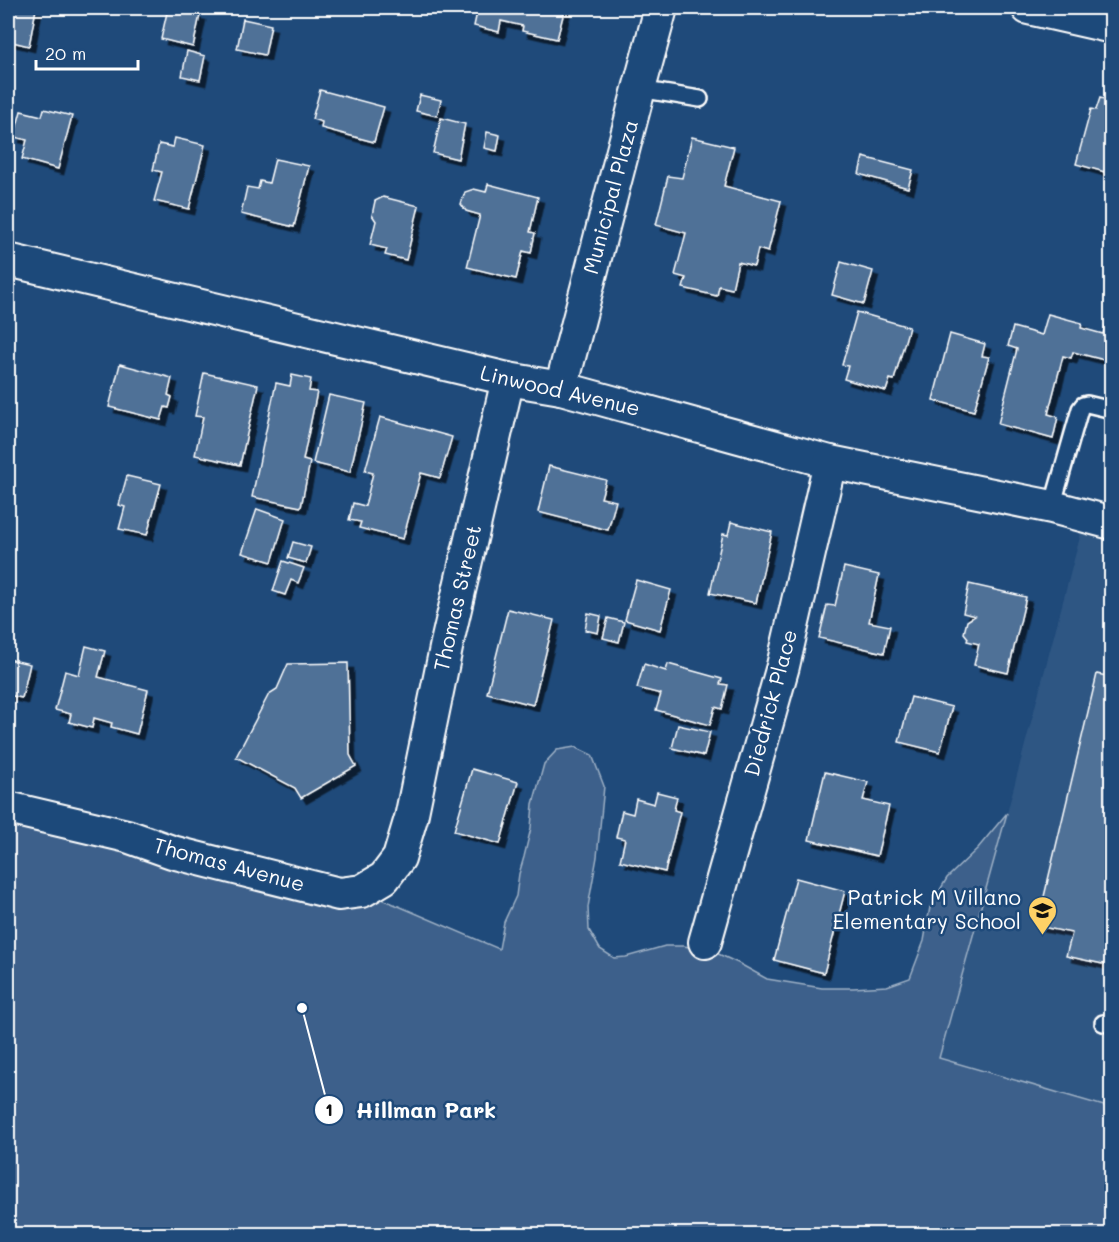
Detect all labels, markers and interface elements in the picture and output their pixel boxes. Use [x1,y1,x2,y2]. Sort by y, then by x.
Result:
scale bar [36,33,138,71]
text: 20 m [45,41,86,65]
street label: Municipal Plaza [576,116,643,277]
street label: Linwood Avenue [478,358,643,421]
street label: Thomas Street [427,522,487,674]
street label: Diedrick Place [737,626,802,779]
street label: Thomas Avenue [151,830,308,897]
place label: Patrick M Villano Elementary School [833,883,1021,934]
school or university icon: Patrick M Villano Elementary School [1026,894,1058,936]
callout: Hillman Park [314,1090,508,1130]
text: Hillman Park [356,1095,496,1124]
text: 1 [325,1097,333,1121]

